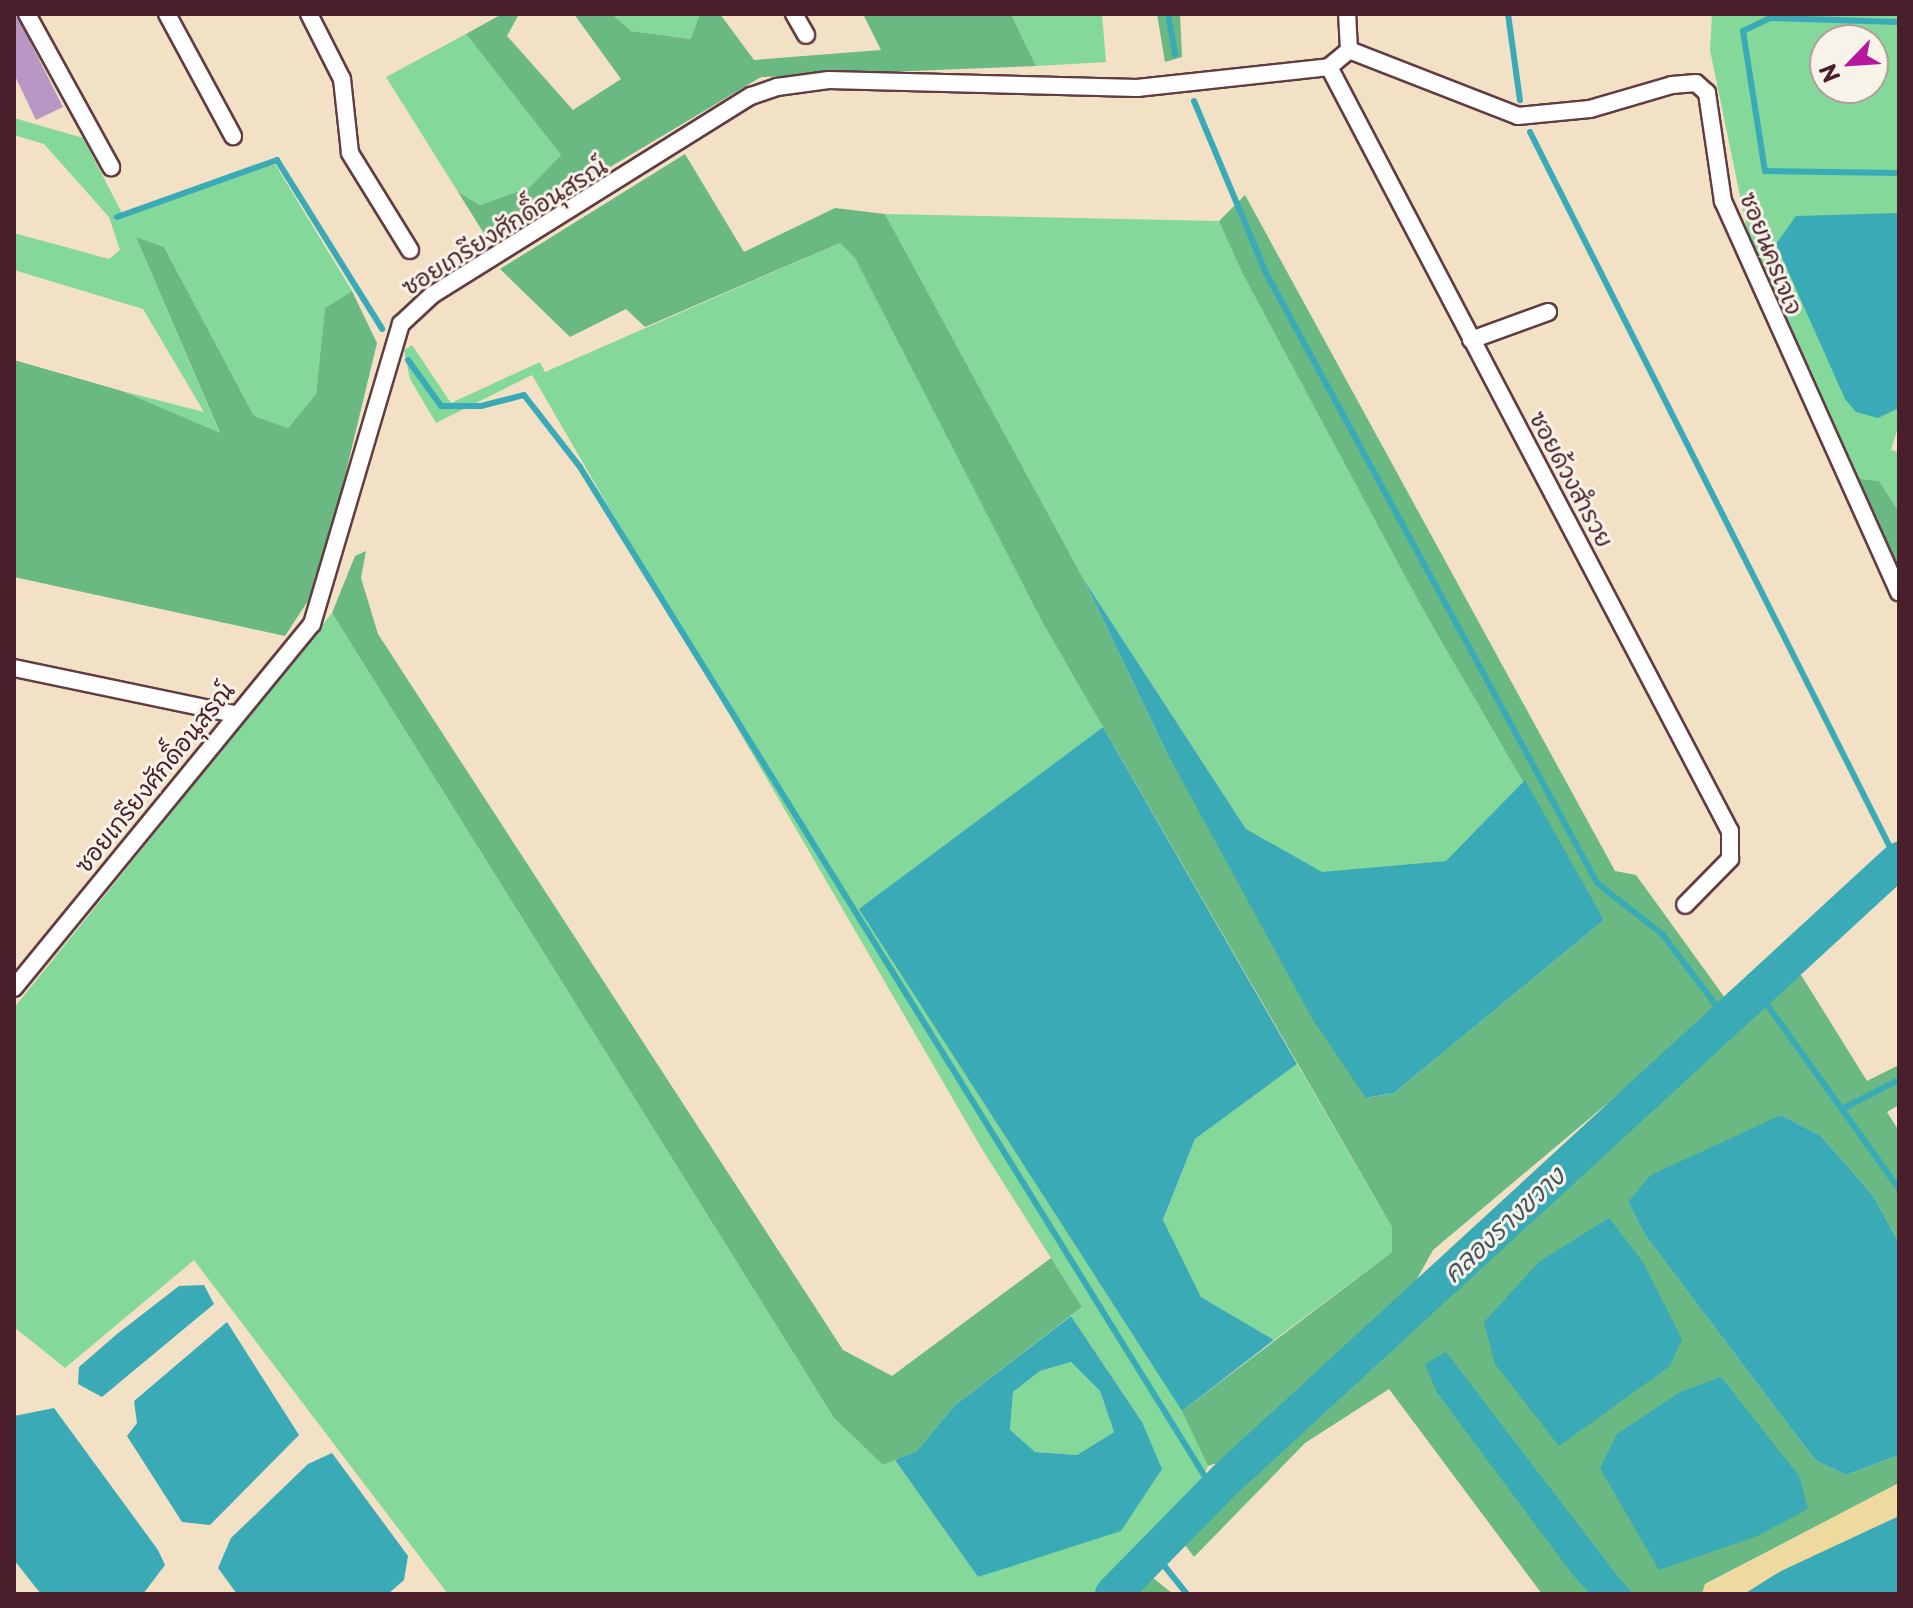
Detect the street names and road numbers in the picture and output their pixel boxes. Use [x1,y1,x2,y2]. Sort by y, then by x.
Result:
street label: ซอยเกรียงศักดิ์อนุสรณ์ [396,151,612,301]
street label: ซอยนครเจเจ [1734,187,1810,319]
street label: ซอยด้วงสำรวย [1524,406,1620,552]
street label: ซอยเกรียงศักดิ์อนุสรณ์ [68,676,240,878]

